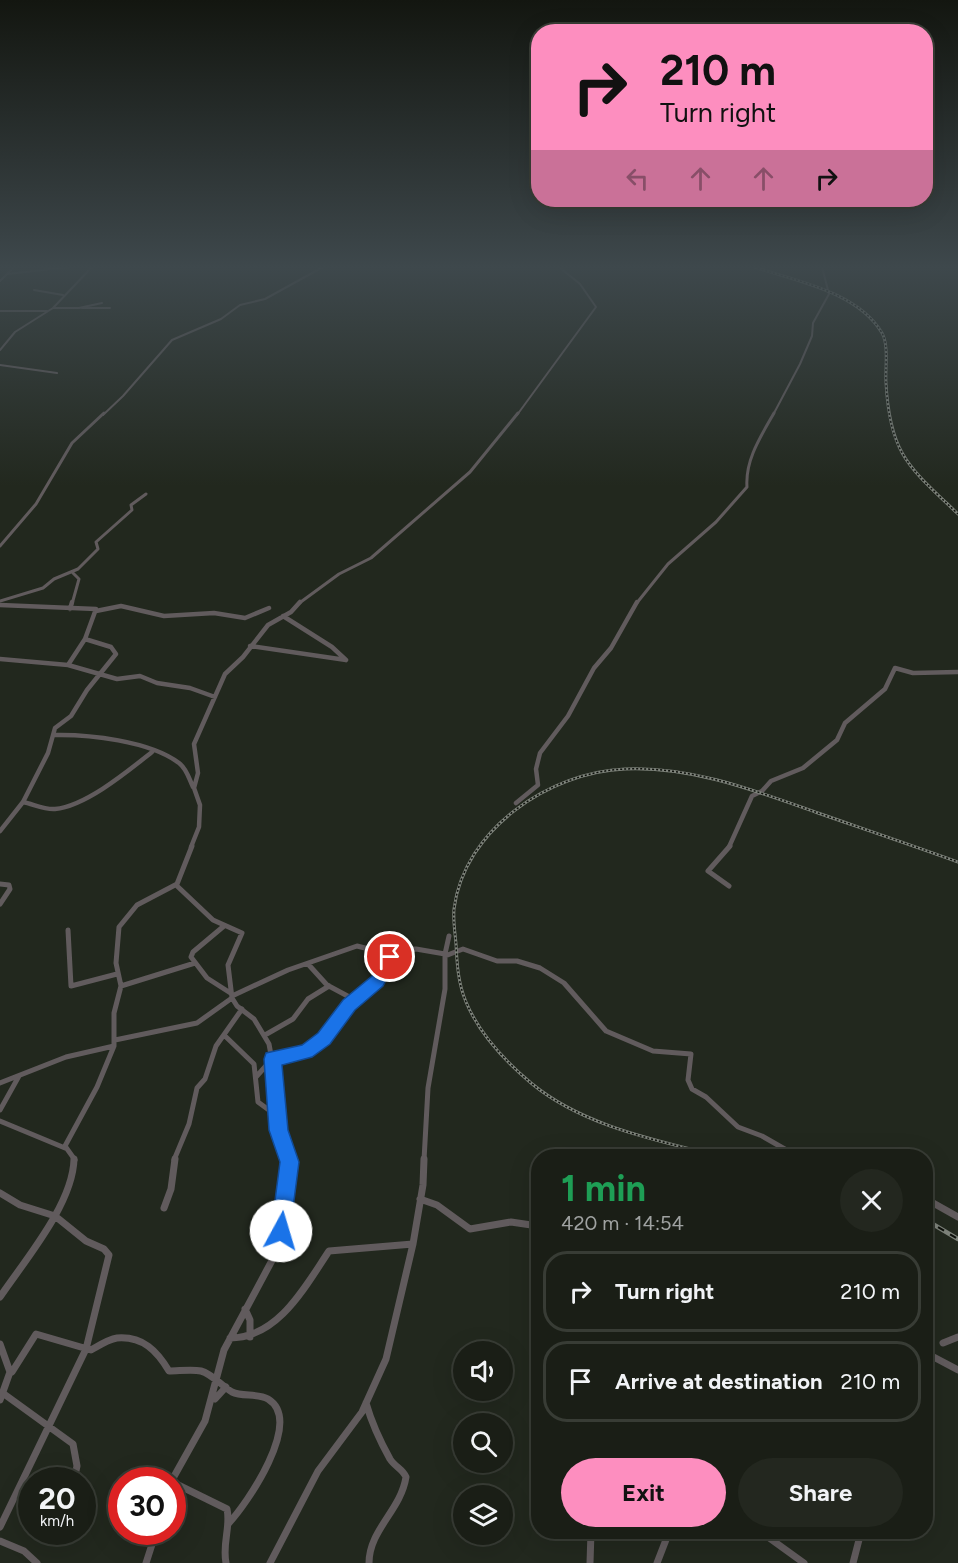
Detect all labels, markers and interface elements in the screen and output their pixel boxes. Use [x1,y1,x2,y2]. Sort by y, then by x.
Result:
text: 210 m [660,45,776,96]
icon: right [561,48,639,126]
text: Turn right [660,96,776,129]
icon: left [621,162,654,195]
icon: ahead [684,162,717,195]
icon: ahead [747,162,780,195]
icon: right [810,162,843,195]
pin [364,931,415,982]
icon: arrive [373,940,406,973]
text: 1 min [561,1167,646,1210]
button: close [840,1169,903,1232]
position arrow [249,1199,313,1263]
text: 420 m · 14:54 [561,1211,684,1235]
icon: right [564,1275,597,1308]
text: Turn right [615,1278,714,1305]
text: 210 m [840,1278,900,1305]
map controls [453,1341,513,1545]
button: sound [453,1341,513,1401]
icon: arrive [564,1365,597,1398]
text: Arrive at destination [615,1368,823,1395]
text: 210 m [841,1368,900,1395]
button: search [453,1413,513,1473]
button: Exit [561,1458,726,1527]
button: Share [738,1458,903,1527]
speed limit sign: 30 [108,1467,186,1545]
text: 20 [39,1480,75,1517]
button: layers [453,1485,513,1545]
text: km/h [40,1512,74,1530]

